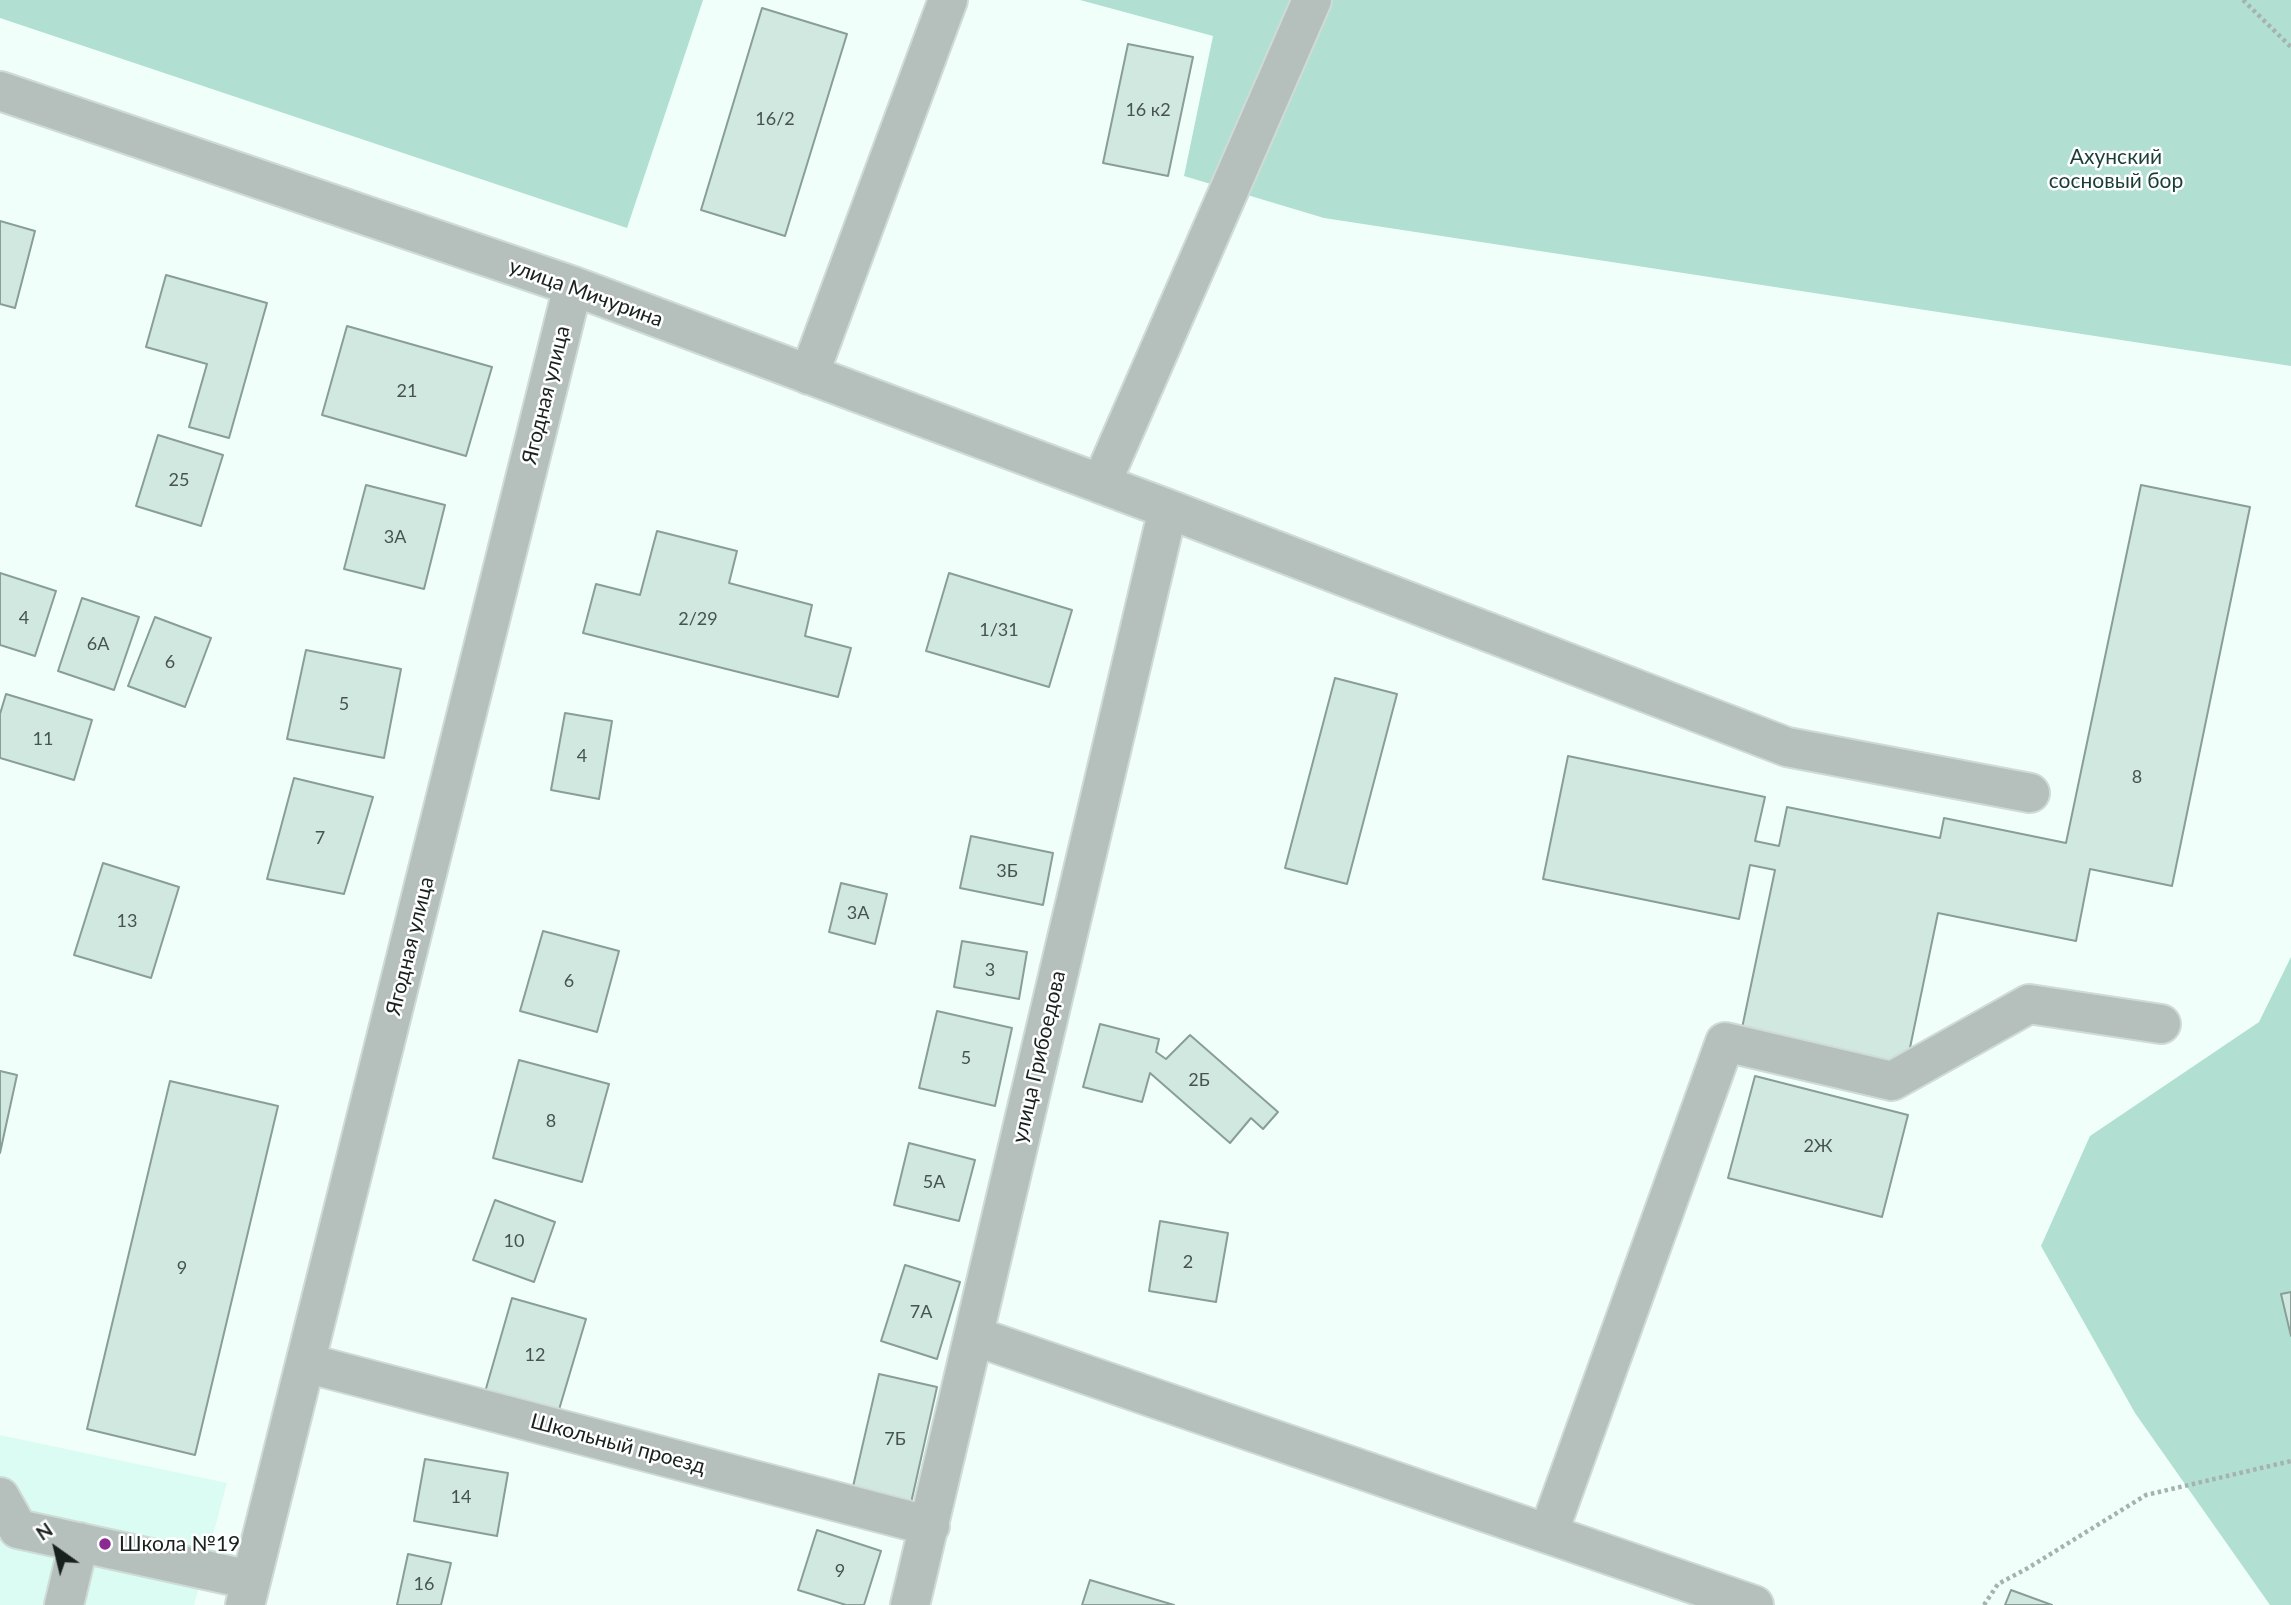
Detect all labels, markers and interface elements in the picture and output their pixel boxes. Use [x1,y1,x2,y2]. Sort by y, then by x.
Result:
house number: 16 к2 [1125,99,1171,121]
house number: 16/2 [755,108,795,130]
park label: Ахунский сосновый бор [2049,144,2183,194]
street label: улица Мичурина [506,253,666,333]
street label: Ягодная улица [517,323,575,467]
house number: 21 [397,380,417,402]
house number: 25 [169,469,189,491]
house number: 3А [384,526,406,548]
house number: 4 [19,607,29,629]
house number: 2/29 [678,608,718,630]
house number: 1/31 [979,619,1019,641]
house number: 6А [87,633,109,655]
house number: 6 [165,651,175,673]
house number: 5 [339,693,349,715]
house number: 11 [33,728,53,750]
house number: 4 [577,745,587,767]
house number: 8 [2132,766,2142,788]
house number: 7 [315,827,325,849]
house number: 3Б [996,860,1018,882]
street label: Ягодная улица [381,874,439,1018]
house number: 3А [847,902,869,924]
house number: 13 [117,910,137,932]
house number: 3 [985,959,995,981]
street label: улица Грибоедова [1007,968,1071,1146]
house number: 6 [564,970,574,992]
house number: 5 [961,1047,971,1069]
house number: 2Б [1188,1069,1210,1091]
house number: 8 [546,1110,556,1132]
house number: 2Ж [1803,1135,1833,1157]
house number: 5А [923,1171,945,1193]
house number: 10 [504,1230,524,1252]
house number: 2 [1183,1251,1193,1273]
house number: 9 [177,1257,187,1279]
house number: 7А [910,1301,932,1323]
house number: 12 [525,1344,545,1366]
street label: Школьный проезд [528,1409,708,1479]
house number: 7Б [884,1428,906,1450]
house number: 14 [451,1486,471,1508]
north arrow [21,1514,91,1584]
text: N [31,1518,56,1545]
place label: Школа №19 [119,1531,240,1557]
marker: Школа №19 [97,1536,113,1552]
house number: 9 [835,1560,845,1582]
house number: 16 [414,1573,434,1595]

